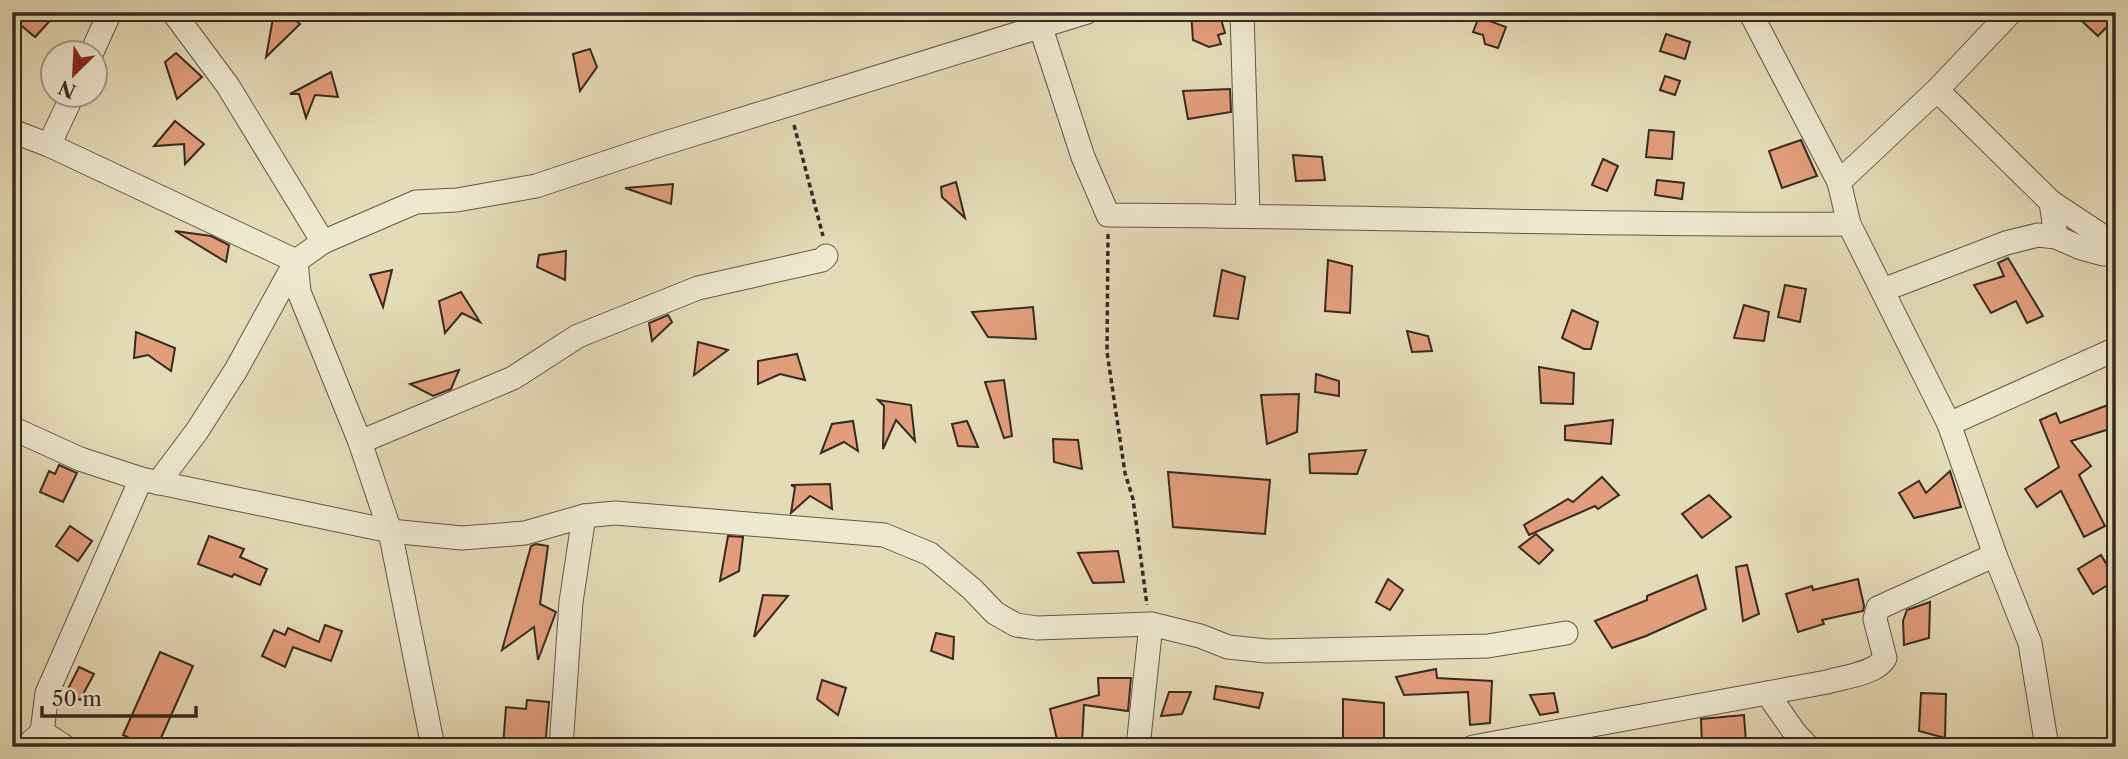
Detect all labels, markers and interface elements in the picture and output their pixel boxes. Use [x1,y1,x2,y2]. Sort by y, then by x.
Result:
north arrow [38,38,108,108]
text: N [55,75,80,103]
scale bar [42,675,196,719]
text: 50 m [52,686,102,711]

